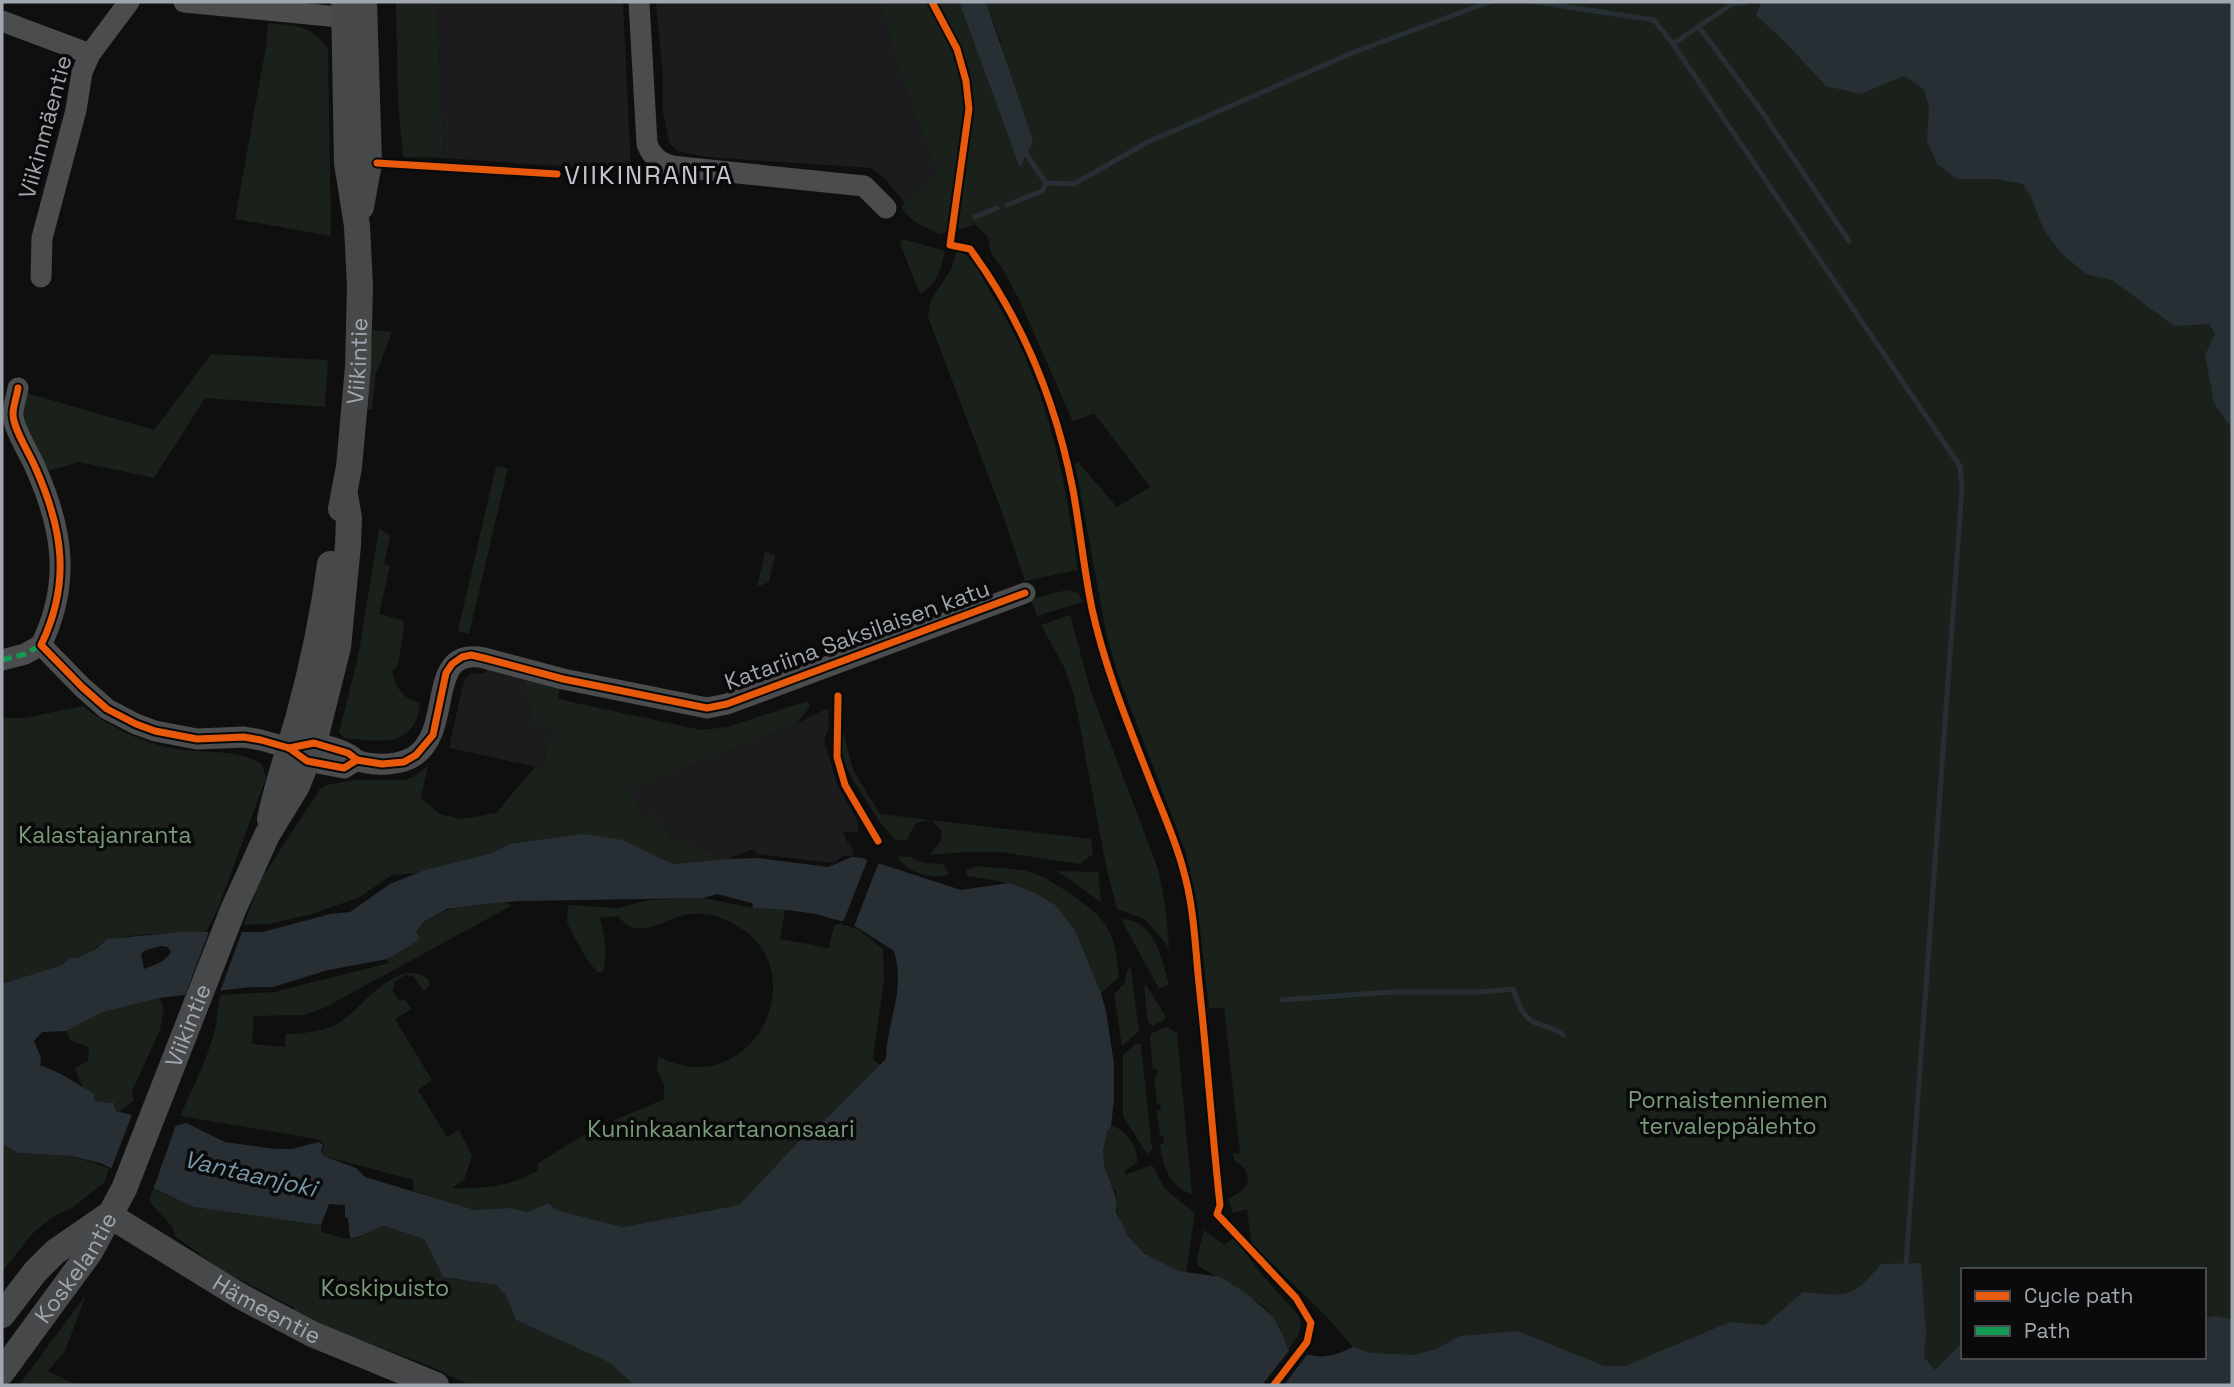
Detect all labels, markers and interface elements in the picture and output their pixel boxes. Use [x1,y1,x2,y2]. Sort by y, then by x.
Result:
street label: Viikinmäentie [11,52,79,202]
district label: VIIKINRANTA [564,158,734,192]
street label: Viikintie [340,317,374,406]
street label: Katariina Saksilaisen katu [720,573,994,697]
park label: Kalastajanranta [18,820,192,850]
street label: Viikintie [158,979,218,1072]
park label: Pornaistenniemen tervaleppälehto [1628,1085,1828,1141]
park label: Kuninkaankartanonsaari [587,1114,855,1144]
water label: Vantaanjoki [181,1143,322,1205]
street label: Koskelantie [28,1207,124,1329]
street label: Hämeentie [207,1268,325,1351]
legend [1961,1268,2206,1359]
park label: Koskipuisto [321,1273,449,1303]
text: Cycle path [2024,1282,2133,1309]
text: Path [2024,1317,2070,1344]

